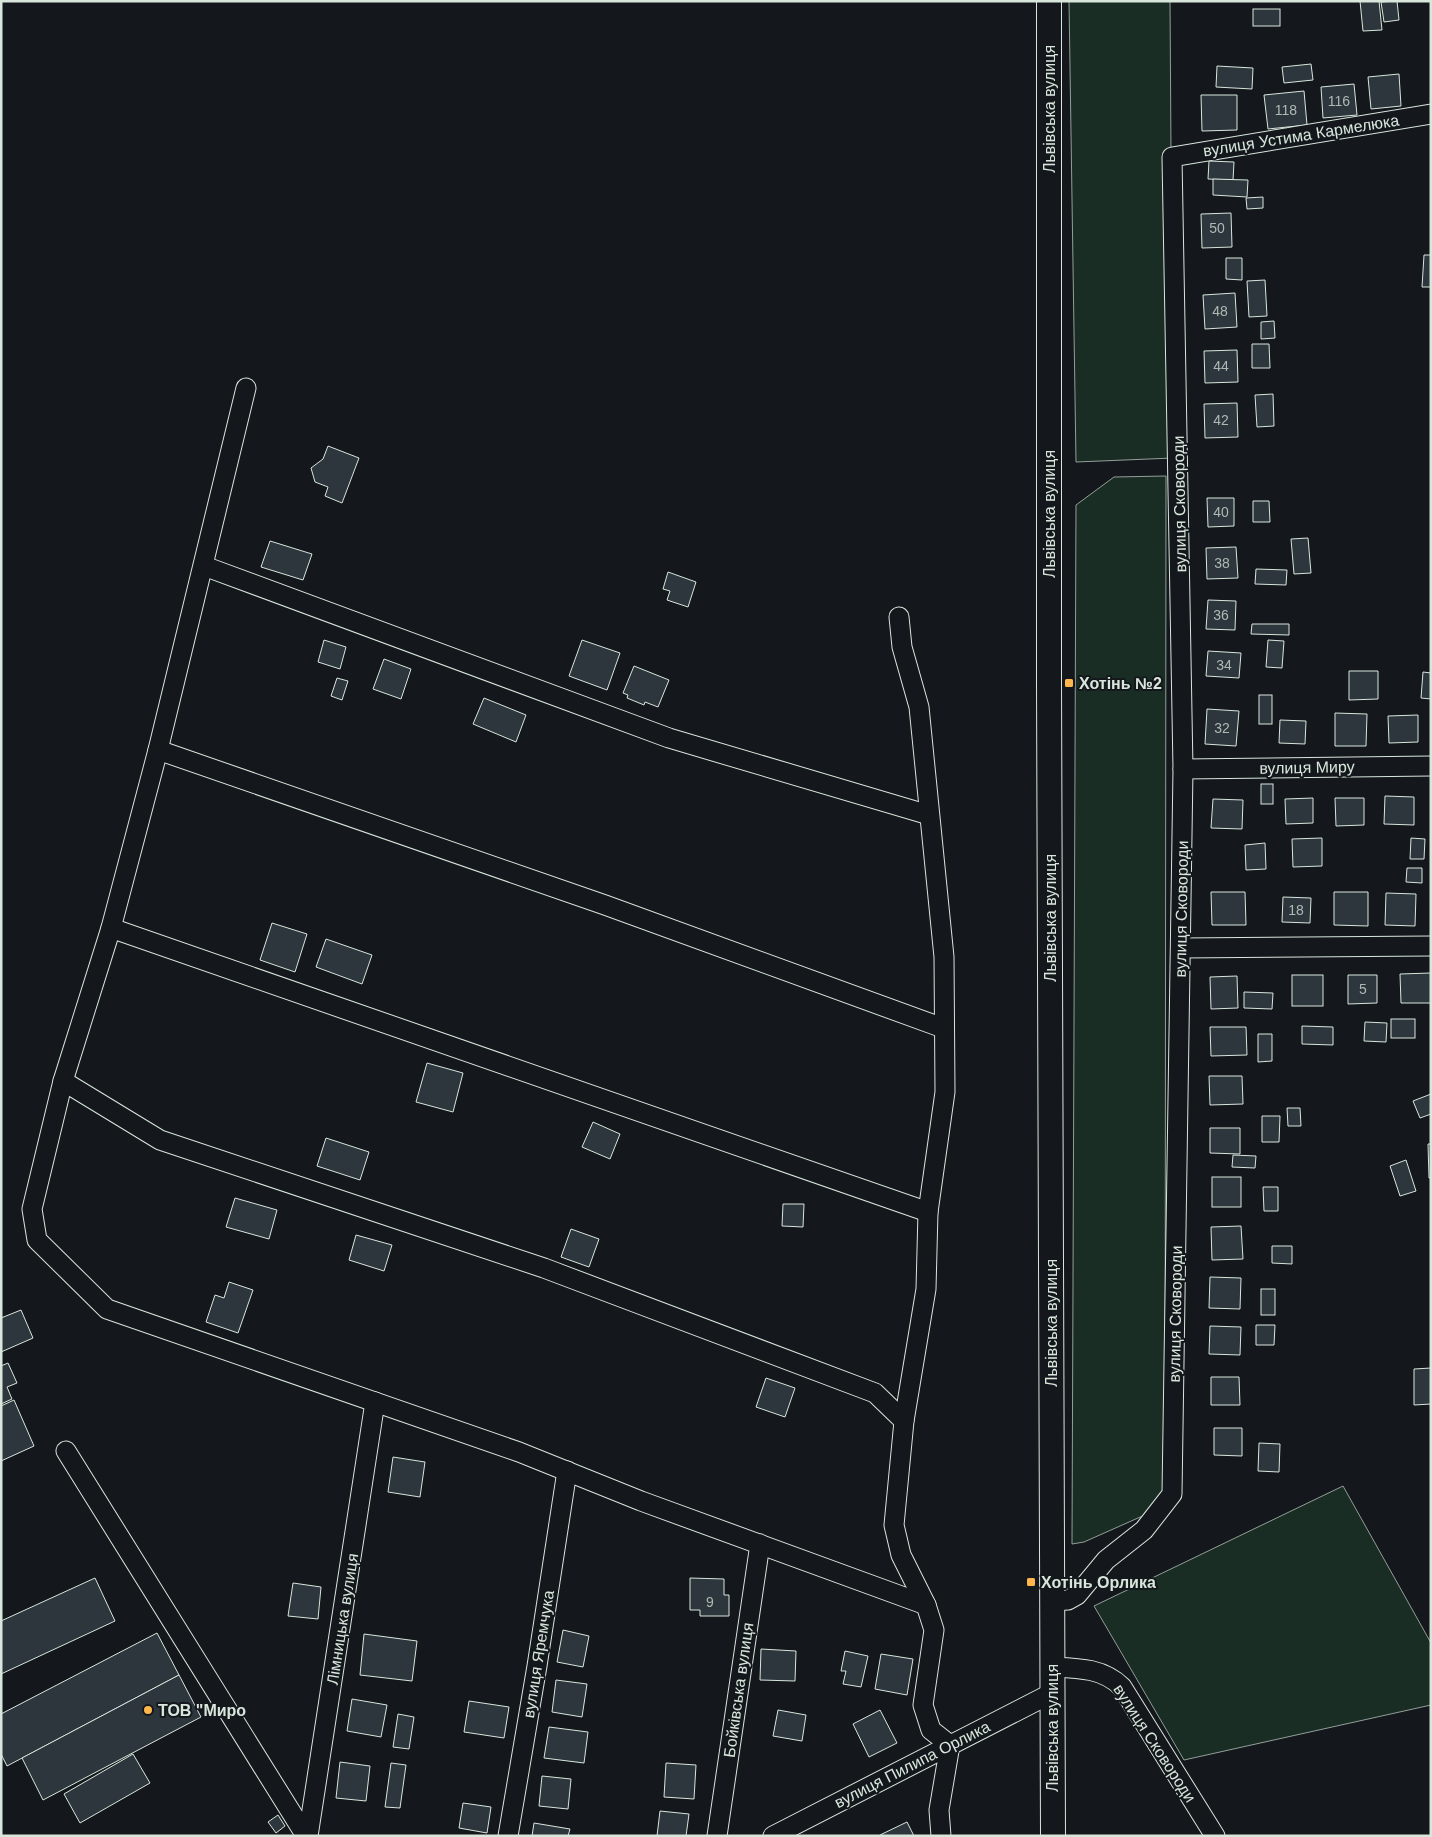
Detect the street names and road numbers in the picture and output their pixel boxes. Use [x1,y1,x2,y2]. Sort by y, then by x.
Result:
street label: Львівська вулиця [1041,45,1058,173]
street label: вулиця Устима Кармелюка [1202,112,1400,159]
street label: вулиця Сковороди [1170,435,1189,573]
street label: Львівська вулиця [1041,450,1058,578]
street label: вулиця Миру [1259,758,1355,777]
street label: вулиця Сковороди [1172,840,1191,978]
street label: Львівська вулиця [1042,854,1059,982]
street label: вулиця Сковороди [1166,1245,1185,1383]
street label: Львівська вулиця [1043,1259,1060,1387]
street label: Лімницька вулиця [324,1552,361,1686]
street label: вулиця Яремчука [520,1589,557,1719]
street label: Бойківська вулиця [721,1621,756,1759]
street label: Львівська вулиця [1044,1664,1061,1792]
street label: вулиця Сковороди [1110,1681,1199,1805]
street label: вулиця Пилипа Орлика [832,1718,993,1811]

